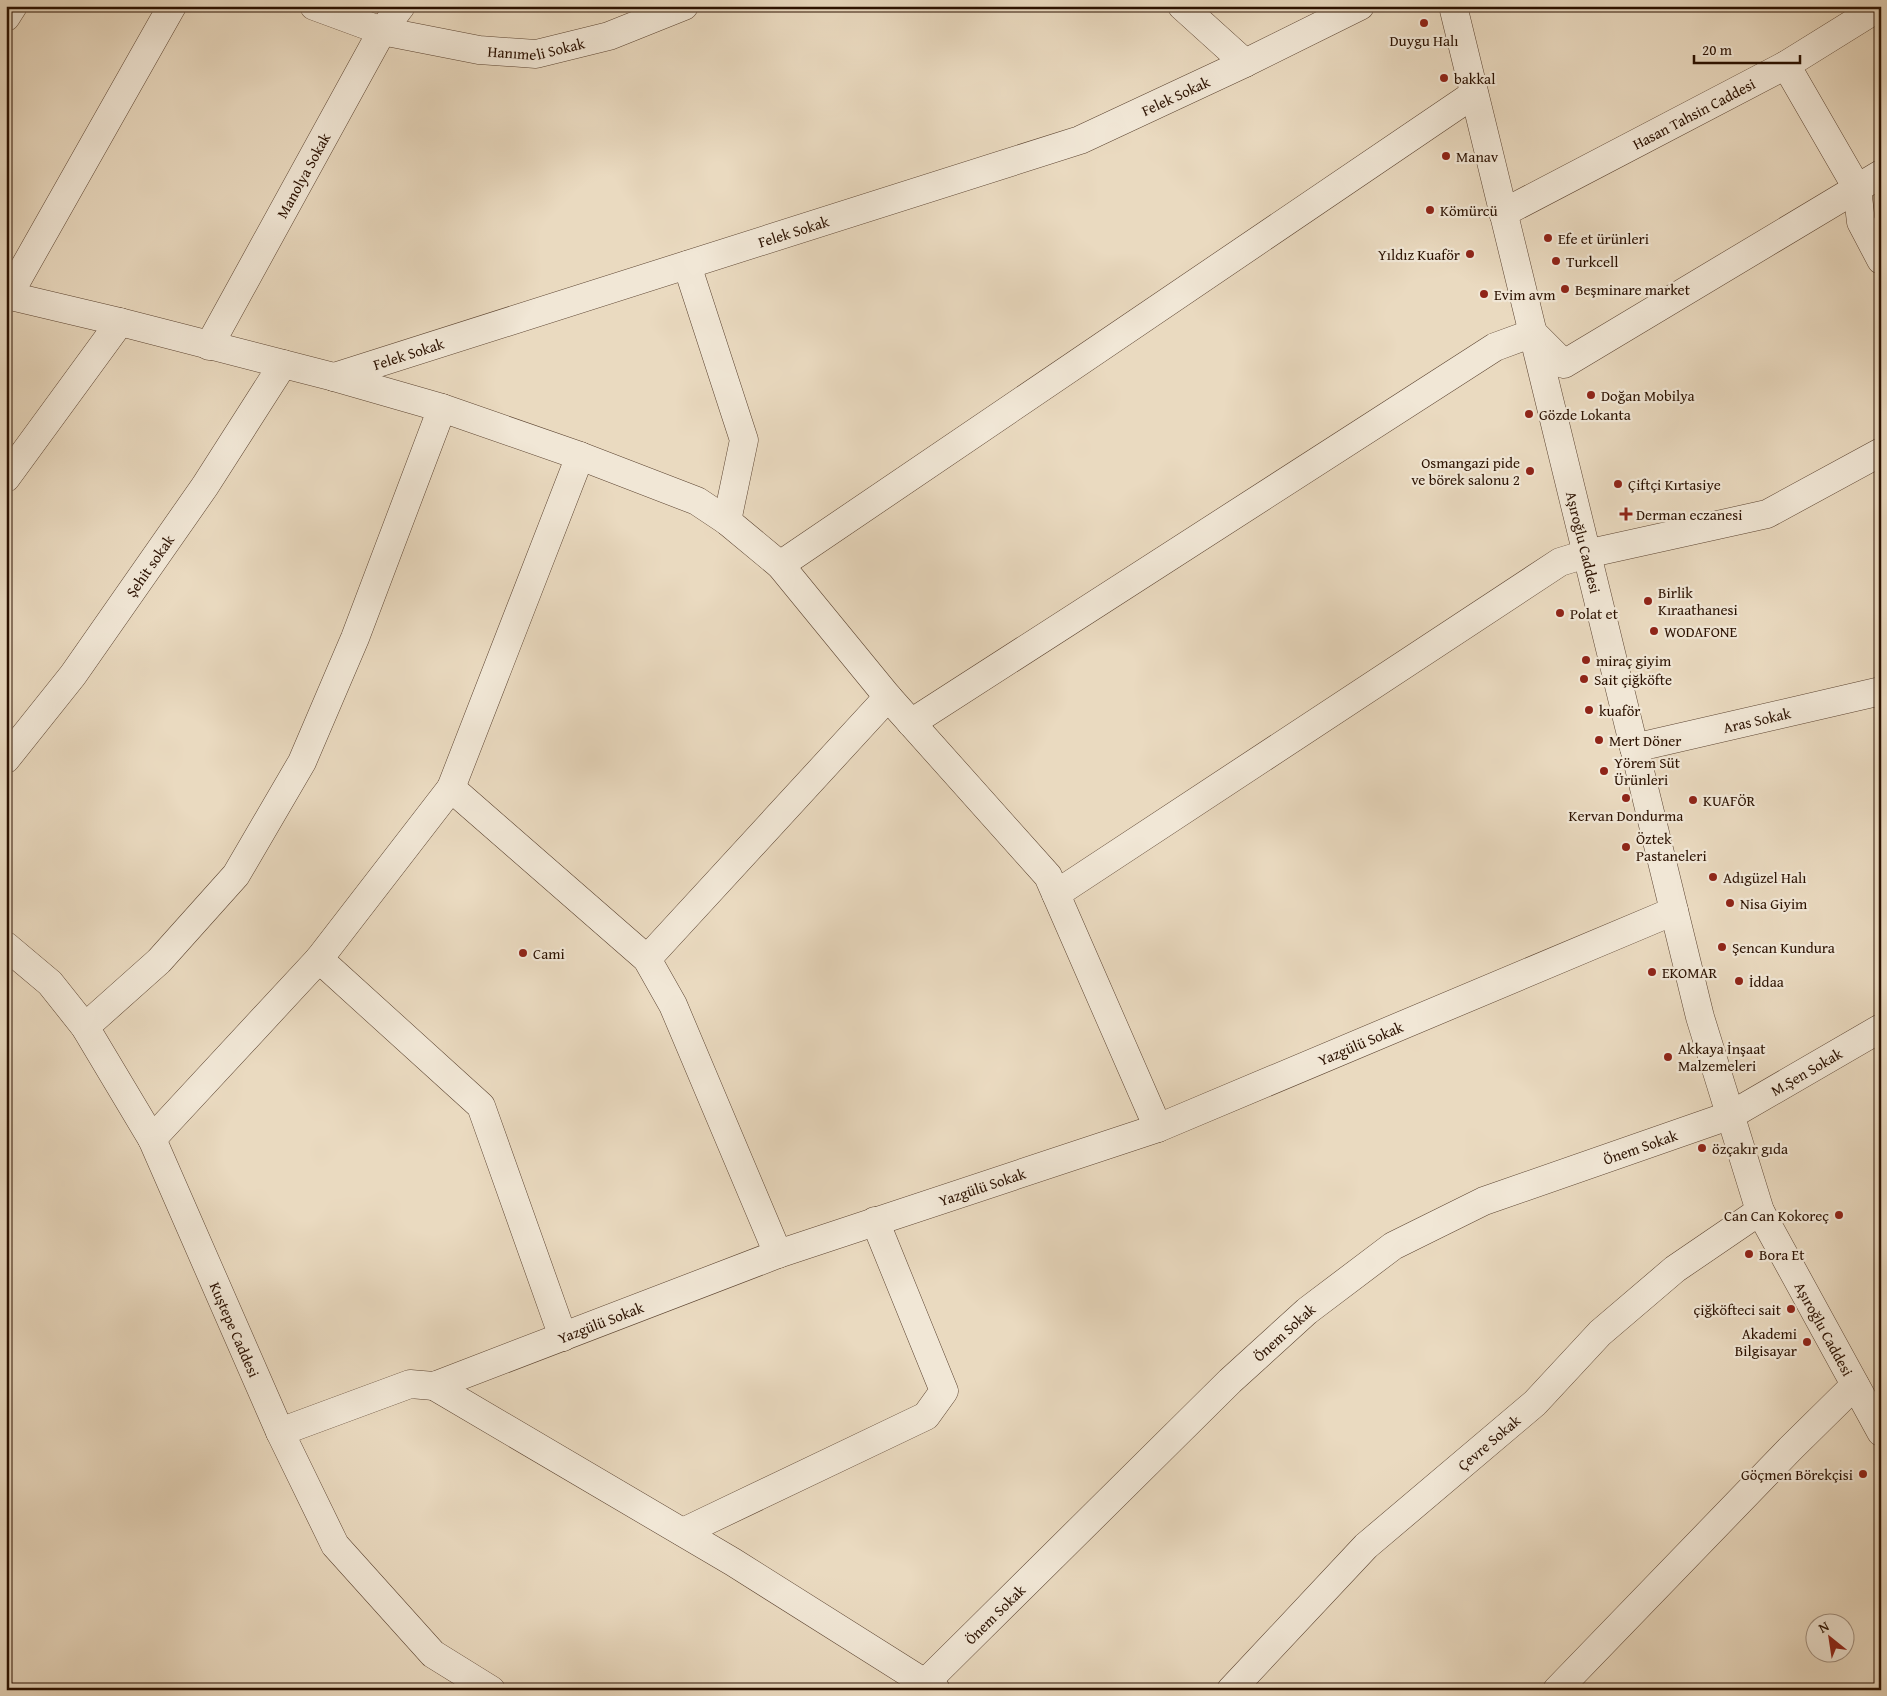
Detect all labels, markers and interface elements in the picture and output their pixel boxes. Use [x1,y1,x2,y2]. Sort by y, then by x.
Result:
marker: Duygu Halı [1418,17,1430,29]
place label: Duygu Halı [1389,30,1459,51]
street label: Hanımeli Sokak [487,32,587,65]
scale bar [1694,32,1801,64]
text: 20 m [1702,39,1733,60]
place label: bakkal [1454,68,1495,89]
street label: Felek Sokak [1138,70,1213,121]
marker: bakkal [1438,72,1450,84]
street label: Hasan Tahsin Caddesi [1629,73,1759,154]
street label: Manolya Sokak [271,128,335,222]
place label: Manav [1456,146,1499,167]
marker: Manav [1440,150,1452,162]
place label: Kömürcü [1440,200,1499,221]
marker: Kömürcü [1424,204,1436,216]
street label: Felek Sokak [755,210,832,252]
place label: Efe et ürünleri [1558,228,1649,249]
marker: Efe et ürünleri [1542,232,1554,244]
place label: Yıldız Kuaför [1378,244,1460,265]
marker: Yıldız Kuaför [1464,248,1476,260]
place label: Turkcell [1566,251,1618,272]
marker: Turkcell [1550,255,1562,267]
place label: Beşminare market [1575,279,1691,300]
marker: Beşminare market [1559,283,1571,295]
place label: Evim avm [1494,284,1556,305]
marker: Evim avm [1478,288,1490,300]
street label: Felek Sokak [370,332,447,374]
place label: Doğan Mobilya [1601,385,1695,406]
marker: Doğan Mobilya [1585,389,1597,401]
place label: Gözde Lokanta [1539,404,1631,425]
marker: Gözde Lokanta [1523,408,1535,420]
place label: Osmangazi pide ve börek salonu 2 [1411,452,1520,490]
marker: Osmangazi pide ve börek salonu 2 [1524,465,1536,477]
place label: Çiftçi Kırtasiye [1628,474,1721,495]
marker: Çiftçi Kırtasiye [1612,478,1624,490]
street label: Aşıroğlu Caddesi [1561,489,1607,596]
place label: Derman eczanesi [1636,504,1742,525]
marker: Derman eczanesi [1620,508,1632,520]
street label: Şehit sokak [120,530,179,601]
place label: Birlik Kıraathanesi [1658,582,1738,620]
marker: Birlik Kıraathanesi [1642,595,1654,607]
place label: Polat et [1570,603,1619,624]
marker: Polat et [1554,607,1566,619]
place label: WODAFONE [1664,621,1738,642]
marker: WODAFONE [1648,625,1660,637]
place label: miraç giyim [1596,650,1672,671]
marker: miraç giyim [1580,654,1592,666]
place label: Sait çiğköfte [1594,669,1672,690]
marker: Sait çiğköfte [1578,673,1590,685]
place label: kuaför [1599,700,1640,721]
street label: Aras Sokak [1721,702,1793,738]
marker: kuaför [1583,704,1595,716]
place label: Mert Döner [1609,730,1682,751]
marker: Mert Döner [1593,734,1605,746]
place label: Yörem Süt Ürünleri [1614,752,1681,790]
marker: Yörem Süt Ürünleri [1598,765,1610,777]
place label: KUAFÖR [1703,790,1756,811]
marker: Kervan Dondurma [1620,792,1632,804]
marker: KUAFÖR [1687,794,1699,806]
place label: Kervan Dondurma [1569,805,1683,826]
place label: Öztek Pastaneleri [1636,828,1707,866]
marker: Öztek Pastaneleri [1620,841,1632,853]
place label: Adıgüzel Halı [1723,867,1806,888]
marker: Adıgüzel Halı [1707,871,1719,883]
place label: Nisa Giyim [1740,893,1808,914]
marker: Nisa Giyim [1724,897,1736,909]
place label: Şencan Kundura [1732,937,1835,958]
marker: Şencan Kundura [1716,941,1728,953]
place label: Cami [533,943,565,964]
marker: Cami [517,947,529,959]
place label: EKOMAR [1662,962,1718,983]
marker: EKOMAR [1646,966,1658,978]
place label: İddaa [1749,971,1784,992]
marker: İddaa [1733,975,1745,987]
street label: Yazgülü Sokak [1315,1016,1406,1070]
place label: Akkaya İnşaat Malzemeleri [1678,1038,1766,1076]
street label: M.Şen Sokak [1767,1042,1846,1100]
marker: Akkaya İnşaat Malzemeleri [1662,1051,1674,1063]
street label: Önem Sokak [1600,1124,1681,1169]
place label: özçakır gıda [1712,1138,1788,1159]
marker: özçakır gıda [1696,1142,1708,1154]
street label: Yazgülü Sokak [936,1162,1029,1211]
place label: Can Can Kokoreç [1724,1205,1829,1226]
marker: Can Can Kokoreç [1833,1209,1845,1221]
place label: Bora Et [1759,1244,1805,1265]
marker: Bora Et [1743,1248,1755,1260]
street label: Kuştepe Caddesi [205,1278,265,1380]
street label: Aşıroğlu Caddesi [1790,1278,1859,1380]
street label: Yazgülü Sokak [555,1296,647,1348]
street label: Önem Sokak [1248,1298,1320,1366]
place label: çiğköfteci sait [1694,1299,1782,1320]
marker: çiğköfteci sait [1785,1303,1797,1315]
place label: Akademi Bilgisayar [1735,1323,1797,1361]
marker: Akademi Bilgisayar [1801,1336,1813,1348]
street label: Çevre Sokak [1453,1409,1525,1475]
place label: Göçmen Börekçisi [1741,1464,1853,1485]
marker: Göçmen Börekçisi [1857,1468,1869,1480]
street label: Önem Sokak [960,1579,1030,1649]
north arrow [1804,1614,1854,1664]
text: N [1814,1615,1833,1638]

